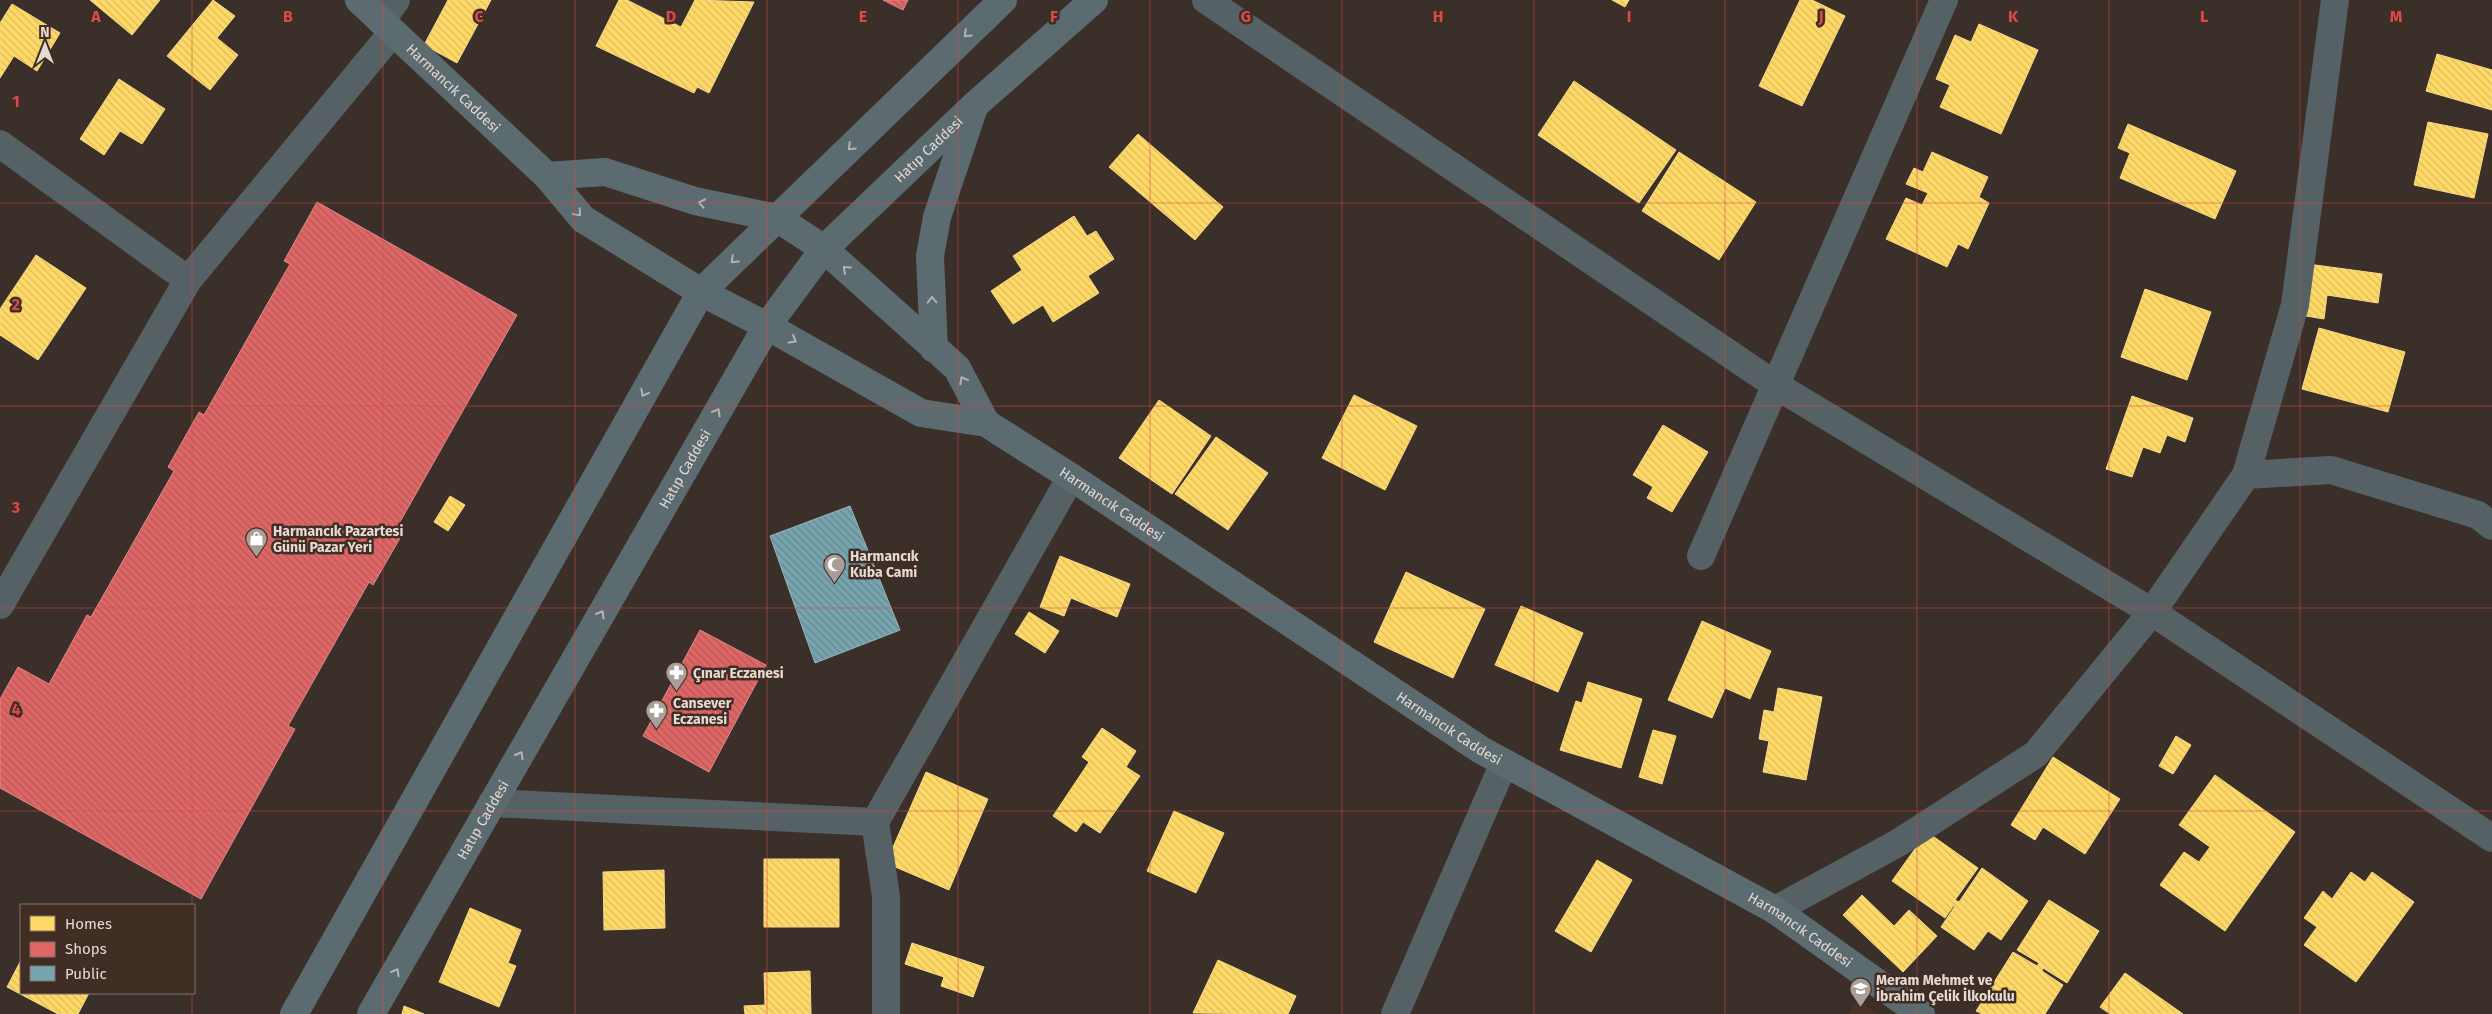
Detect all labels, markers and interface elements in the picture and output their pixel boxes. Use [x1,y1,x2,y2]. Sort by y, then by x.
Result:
text: A [90,7,101,26]
text: B [283,7,293,26]
text: C [474,7,484,26]
text: D [666,7,676,26]
text: E [859,7,867,26]
text: F [1050,7,1058,26]
text: G [1241,7,1251,26]
text: H [1433,7,1443,26]
text: I [1627,7,1631,26]
text: J [1817,7,1824,26]
text: K [2008,7,2019,26]
text: L [2200,7,2208,26]
text: M [2390,7,2403,26]
north arrow [20,20,70,70]
text: N [40,24,50,41]
one-way arrow [964,28,973,37]
street label: Harmancık Caddesi [403,40,504,136]
text: 1 [12,92,20,111]
street label: Hatıp Caddesi [891,113,966,186]
one-way arrow [847,141,856,150]
one-way arrow [697,198,706,208]
one-way arrow [573,208,582,217]
one-way arrow [731,254,740,263]
one-way arrow [842,266,851,275]
text: 2 [12,295,20,314]
one-way arrow [927,296,938,304]
one-way arrow [787,334,796,344]
one-way arrow [959,376,969,385]
one-way arrow [640,388,650,397]
one-way arrow [710,409,720,418]
street label: Hatıp Caddesi [655,426,714,511]
street label: Harmancık Caddesi [1056,463,1167,545]
text: 3 [11,498,20,517]
place label: Harmancık Pazartesi Günü Pazar Yeri [273,523,403,556]
shop icon: Harmancık Pazartesi Günü Pazar Yeri [245,527,269,558]
place label: Harmancık Kuba Cami [850,548,919,581]
mosque icon: Harmancık Kuba Cami [822,552,846,583]
one-way arrow [595,610,605,619]
pharmacy icon: Çınar Eczanesi [665,661,689,692]
place label: Çınar Eczanesi [693,665,784,683]
street label: Harmancık Caddesi [1393,688,1505,768]
place label: Cansever Eczanesi [673,695,732,728]
pharmacy icon: Cansever Eczanesi [645,699,669,730]
text: 4 [11,700,21,719]
one-way arrow [514,751,524,760]
street label: Hatıp Caddesi [453,777,512,862]
street label: Harmancık Caddesi [1745,889,1856,971]
legend [20,904,195,994]
text: Homes [65,915,112,933]
text: Shops [65,940,107,958]
text: Public [65,965,107,983]
one-way arrow [389,968,399,977]
place label: Meram Mehmet ve İbrahim Çelik İlkokulu [1876,972,2015,1006]
school or university icon: Meram Mehmet ve İbrahim Çelik İlkokulu [1848,976,1872,1007]

